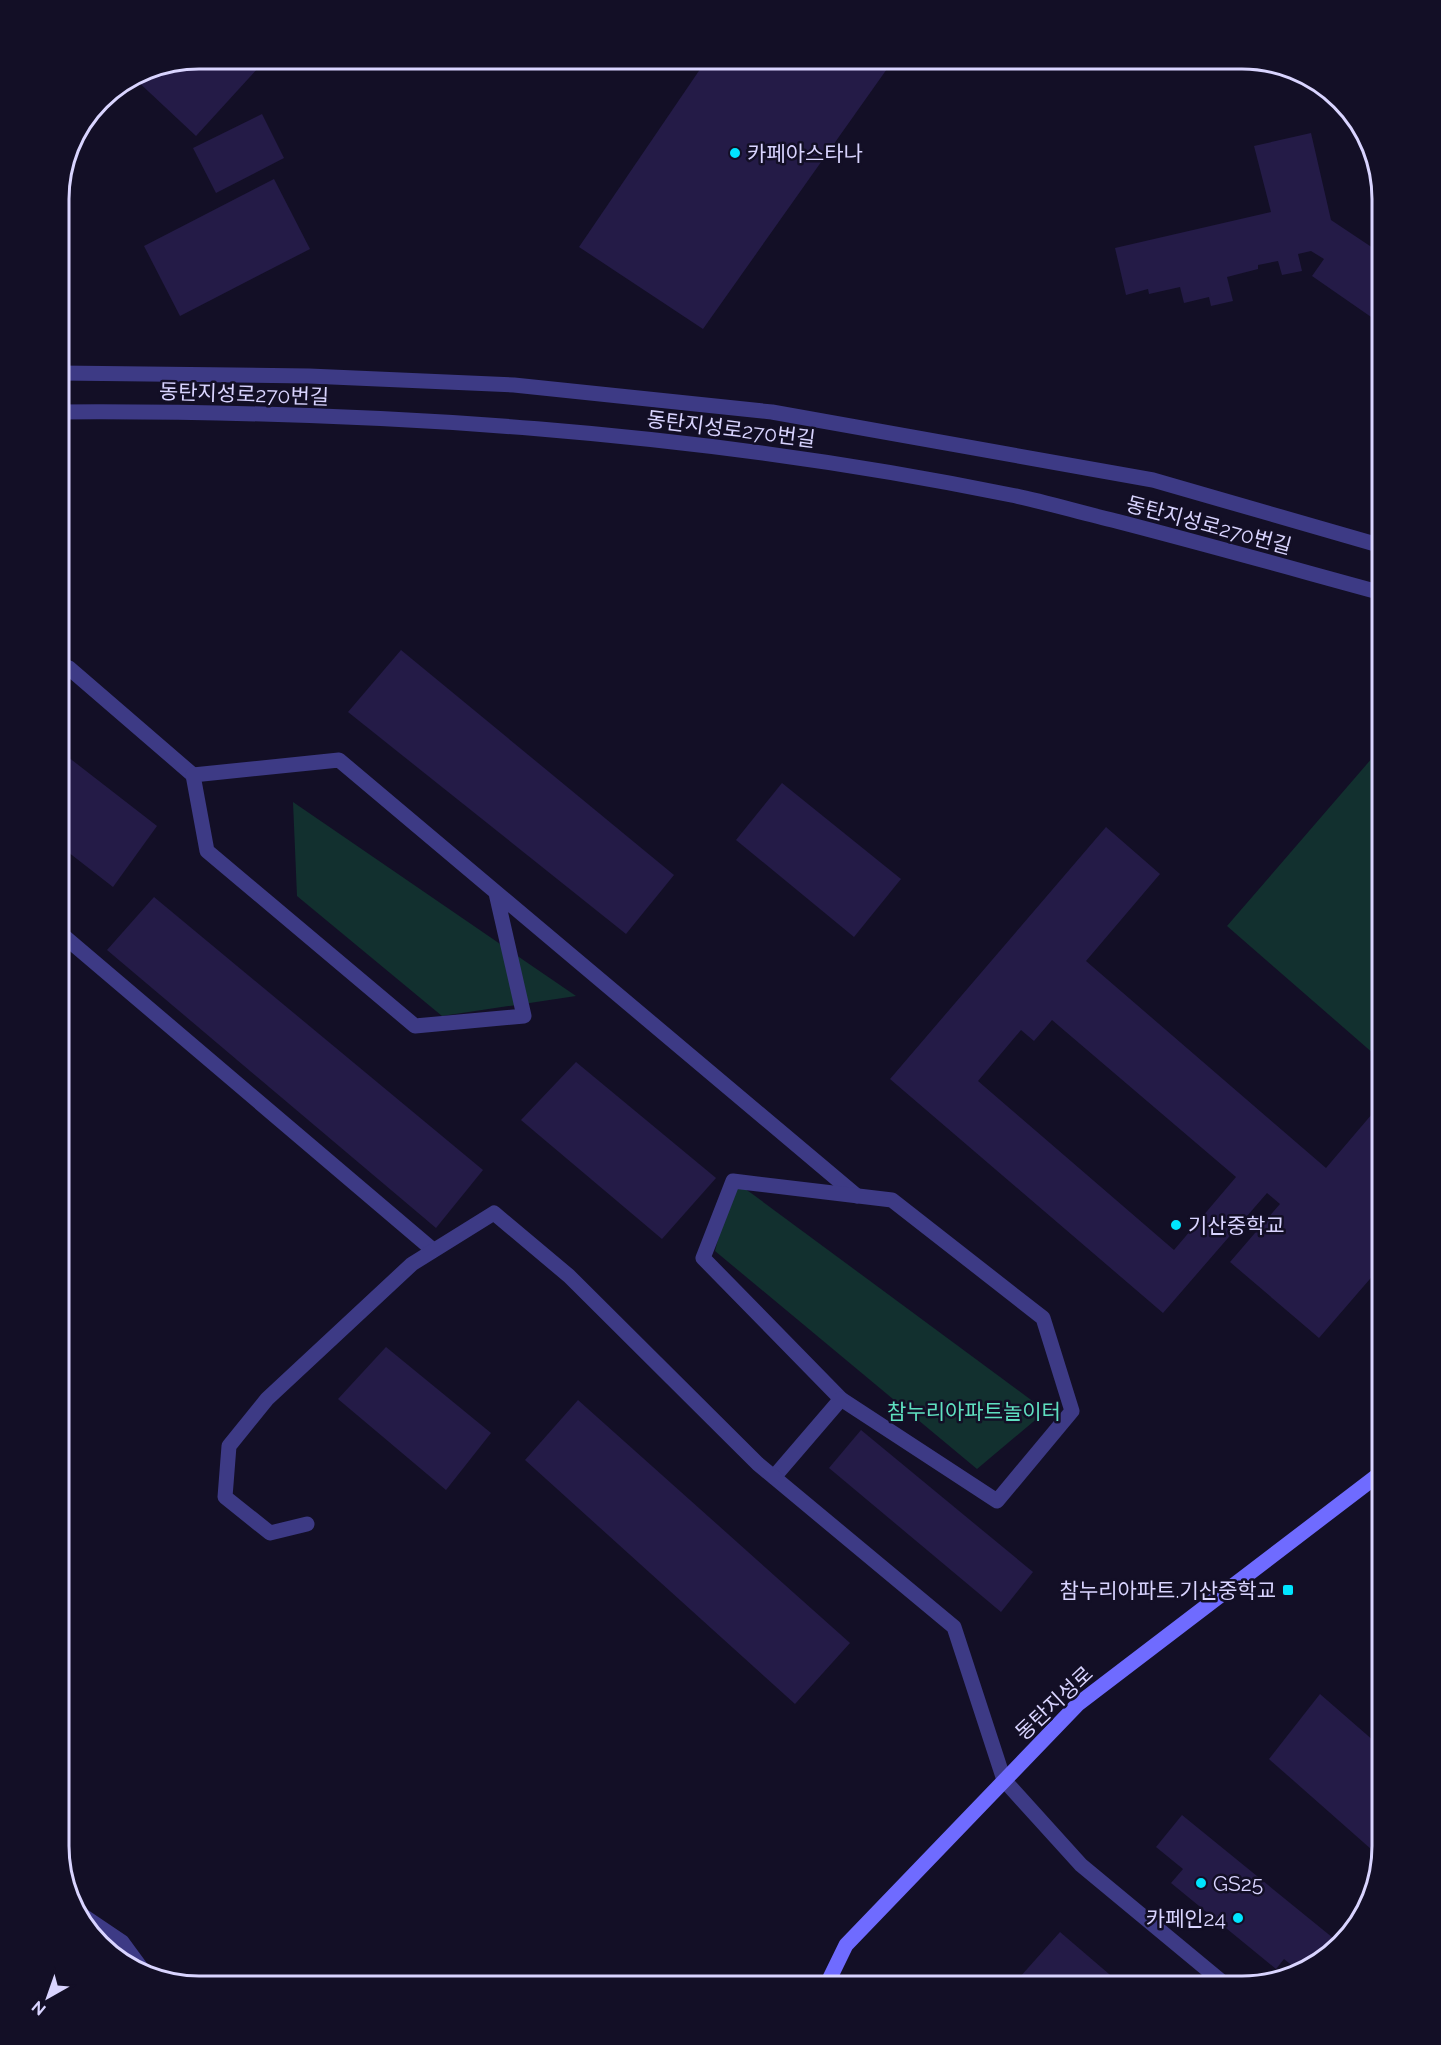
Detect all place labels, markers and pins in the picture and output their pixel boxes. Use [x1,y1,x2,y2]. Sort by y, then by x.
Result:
place label: 카페아스타나 [747,141,863,166]
marker: 카페아스타나 [728,146,742,160]
place label: 기산중학교 [1188,1213,1285,1238]
marker: 기산중학교 [1169,1218,1183,1232]
place label: 참누리아파트.기산중학교 [1060,1578,1276,1603]
marker: 참누리아파트.기산중학교 [1281,1583,1295,1597]
place label: GS25 [1213,1871,1263,1896]
marker: GS25 [1194,1876,1208,1890]
place label: 카페인24 [1146,1906,1226,1931]
marker: 카페인24 [1231,1911,1245,1925]

